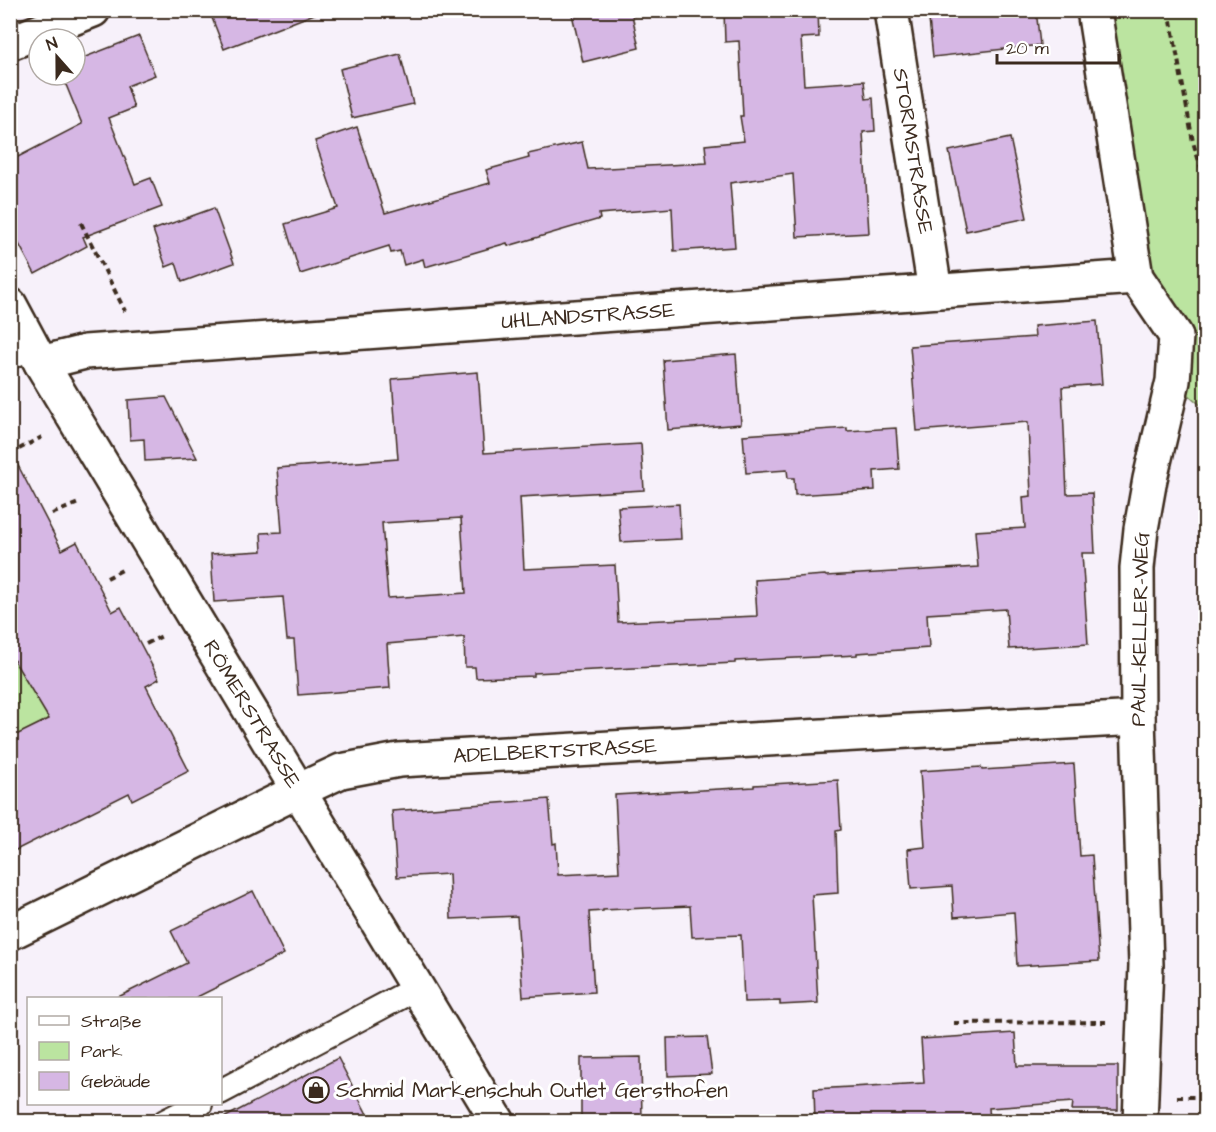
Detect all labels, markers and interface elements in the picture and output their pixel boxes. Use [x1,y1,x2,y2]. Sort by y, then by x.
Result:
north arrow [27,27,87,87]
scale bar [997,27,1118,65]
text: N [43,32,61,56]
text: 20 m [1006,36,1049,61]
street label: STORMSTRASSE [886,66,941,237]
street label: UHLANDSTRASSE [500,295,676,337]
street label: PAUL-KELLER-WEG [1124,531,1156,727]
street label: RÖMERSTRASSE [196,634,308,794]
street label: ADELBERTSTRASSE [452,731,658,771]
legend [27,997,222,1105]
text: Straße [81,1009,142,1034]
text: Park [81,1039,123,1064]
text: Gebäude [81,1069,151,1094]
shop icon: Schmid Markenschuh Outlet Gersthofen [301,1075,331,1105]
place label: Schmid Markenschuh Outlet Gersthofen [336,1076,728,1105]

